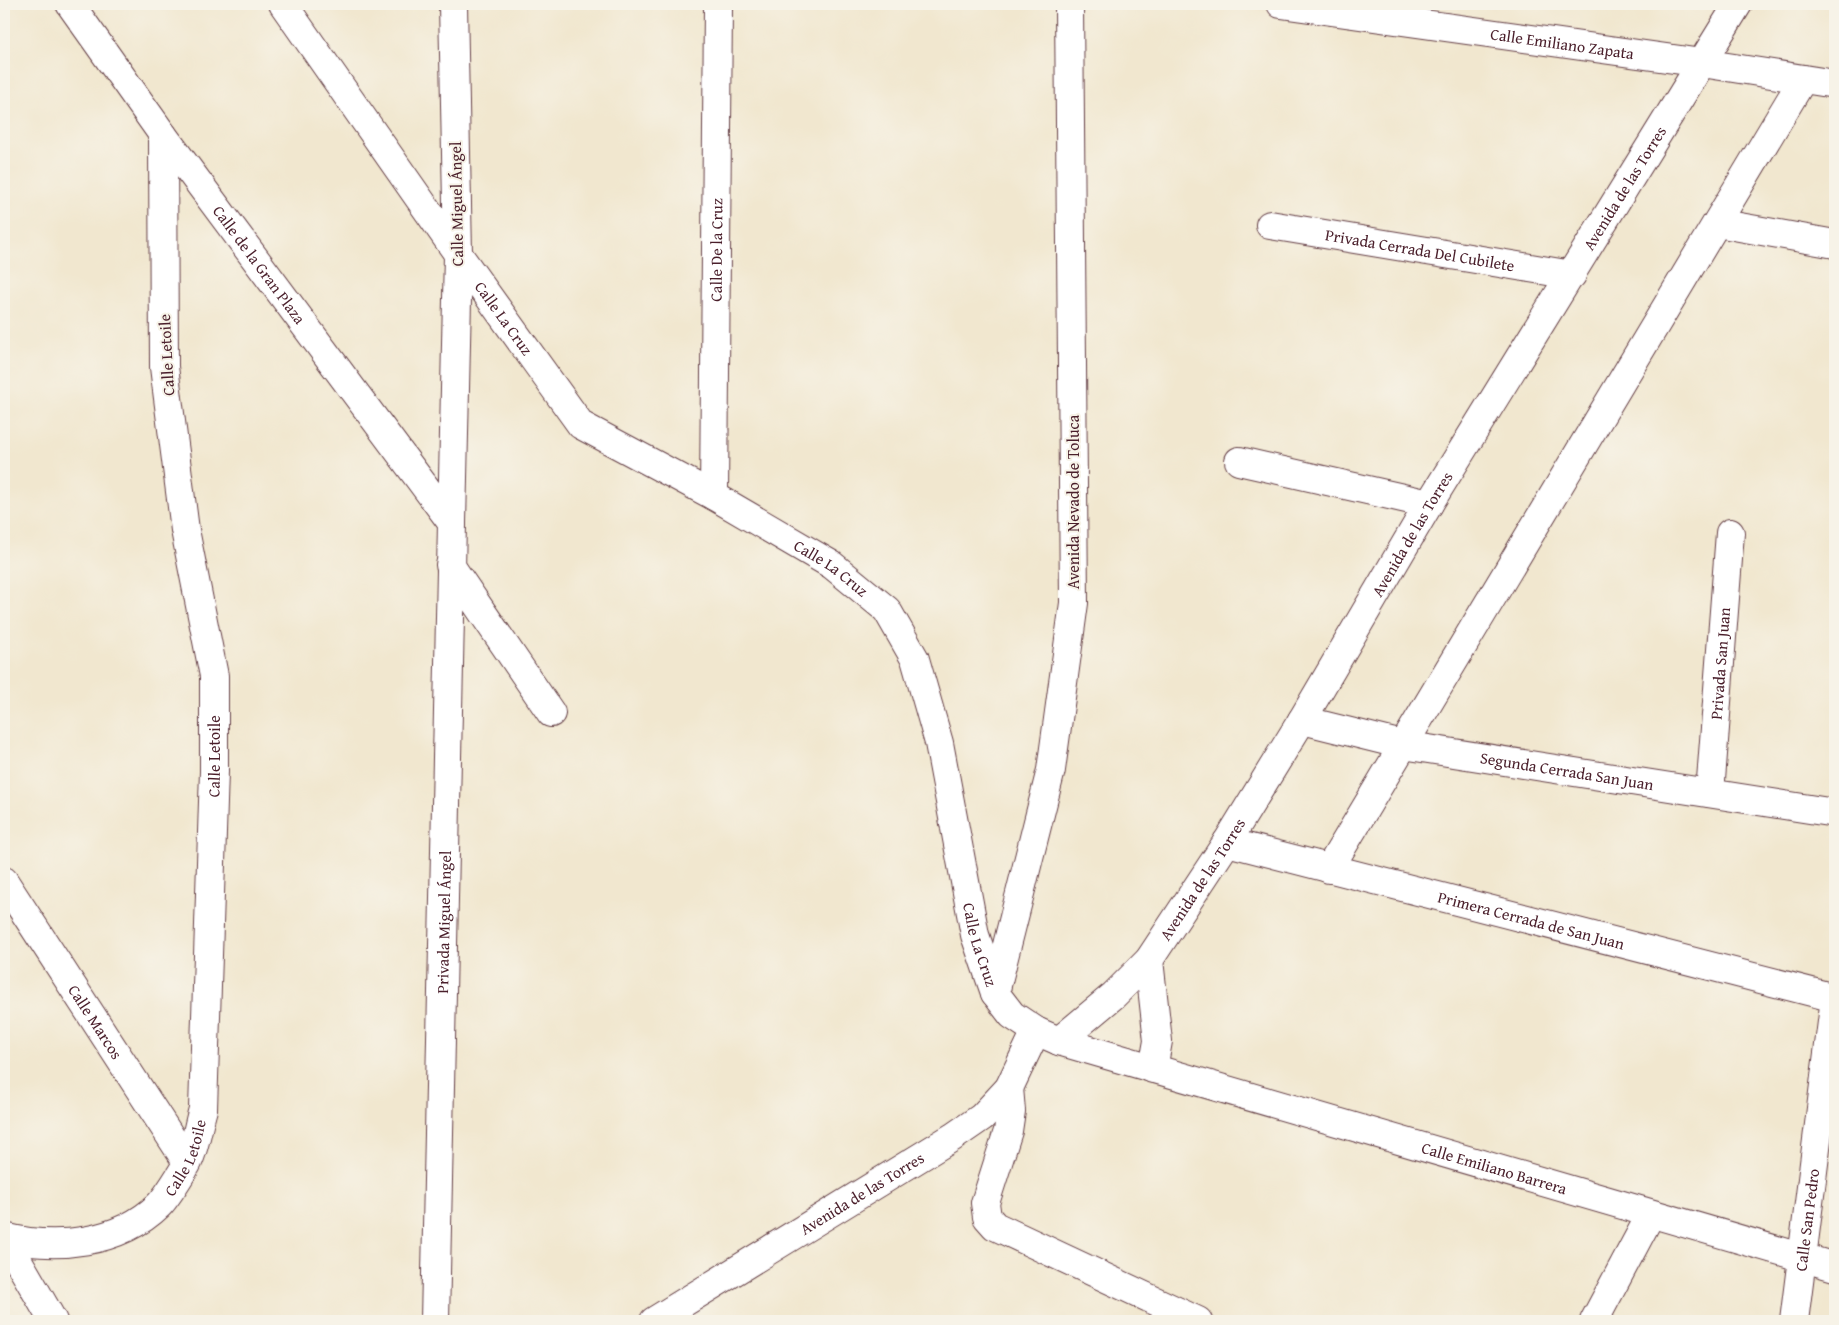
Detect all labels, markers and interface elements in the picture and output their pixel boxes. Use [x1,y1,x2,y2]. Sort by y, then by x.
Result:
street label: Calle Emiliano Zapata [1489,21,1636,65]
street label: Avenida de las Torres [1577,121,1672,255]
street label: Calle Miguel Ángel [443,141,469,267]
street label: Calle De la Cruz [704,198,728,302]
street label: Calle de la Gran Plaza [207,200,312,329]
street label: Privada Cerrada Del Cubilete [1323,222,1516,277]
street label: Calle La Cruz [469,276,539,360]
street label: Calle Letoile [152,313,180,397]
street label: Avenida Nevado de Toluca [1061,414,1085,589]
street label: Avenida de las Torres [1365,467,1458,601]
street label: Calle La Cruz [789,533,874,602]
street label: Privada San Juan [1704,606,1736,720]
street label: Calle Letoile [201,715,226,798]
street label: Segunda Cerrada San Juan [1479,745,1655,796]
street label: Avenida de las Torres [1153,813,1251,945]
street label: Privada Miguel Ángel [430,850,457,994]
street label: Primera Cerrada de San Juan [1435,885,1627,956]
street label: Calle La Cruz [957,901,1004,990]
street label: Calle Marcos [62,980,129,1064]
street label: Calle Letoile [158,1117,212,1201]
street label: Calle Emiliano Barrera [1419,1135,1570,1200]
street label: Avenida de las Torres [795,1146,929,1241]
street label: Calle San Pedro [1788,1167,1825,1273]

